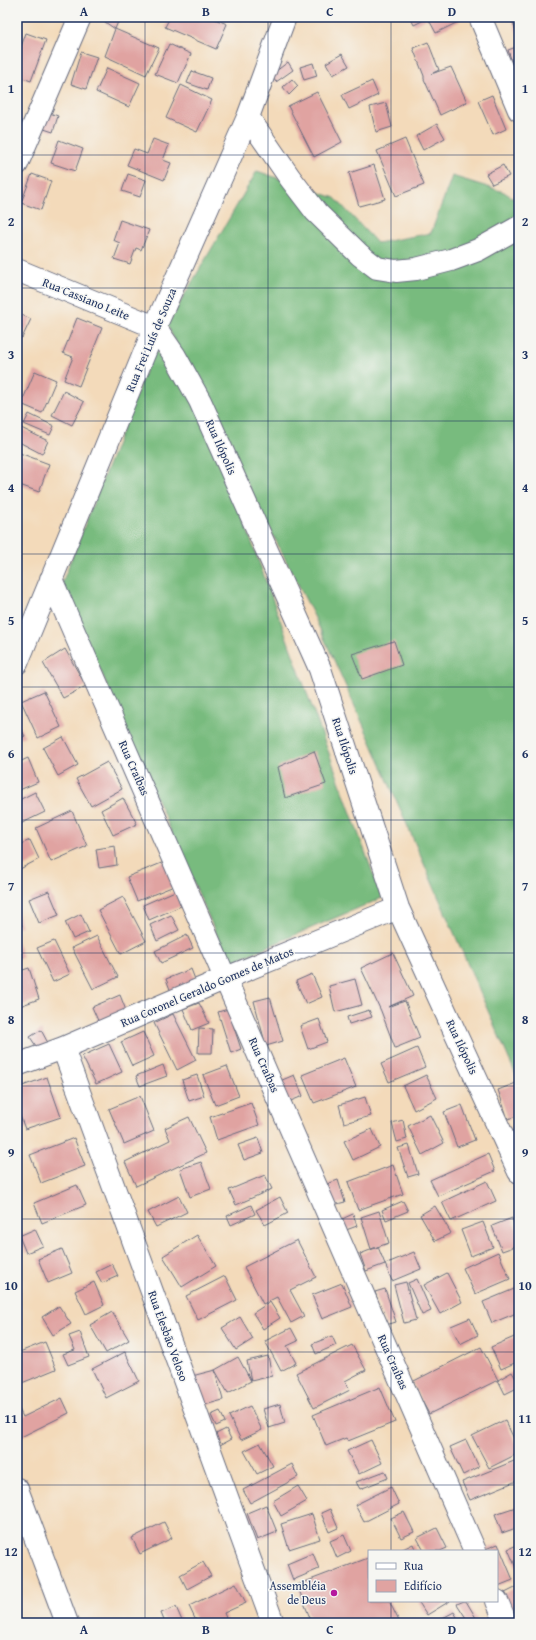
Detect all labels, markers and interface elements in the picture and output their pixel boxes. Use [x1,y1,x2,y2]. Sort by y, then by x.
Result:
text: A [80,2,89,21]
text: B [202,2,210,21]
text: C [326,2,334,21]
text: D [448,2,456,21]
text: 1 [8,79,14,98]
text: 1 [522,79,528,98]
text: 2 [8,212,15,231]
text: 2 [522,212,529,231]
street label: Rua Cassiano Leite [40,273,133,324]
street label: Rua Frei Luís de Souza [121,285,180,394]
text: 3 [8,345,14,364]
text: 3 [522,345,528,364]
street label: Rua Ilópolis [202,416,241,477]
text: 4 [8,478,15,497]
text: 4 [522,478,529,497]
text: 5 [8,611,15,630]
text: 5 [522,611,529,630]
street label: Rua Ilópolis [328,715,363,777]
street label: Rua Craíbas [115,737,154,798]
text: 6 [8,744,15,763]
text: 6 [522,744,529,763]
text: 7 [8,877,15,896]
text: 7 [522,877,529,896]
street label: Rua Coronel Geraldo Gomes de Matos [118,942,296,1031]
text: 8 [8,1010,15,1029]
text: 8 [522,1010,529,1029]
street label: Rua Ilópolis [442,1016,483,1077]
street label: Rua Craíbas [245,1034,284,1095]
text: 9 [8,1143,15,1162]
text: 9 [522,1143,529,1162]
text: 10 [4,1276,18,1295]
text: 10 [518,1276,532,1295]
street label: Rua Elesbão Veloso [144,1288,193,1384]
street label: Rua Craíbas [374,1331,413,1392]
text: 11 [4,1409,18,1428]
text: 11 [518,1409,532,1428]
text: 12 [4,1542,18,1561]
text: 12 [518,1542,532,1561]
legend [368,1550,498,1602]
text: Rua [404,1557,423,1574]
place label: Assembléia de Deus [270,1577,326,1608]
text: Edifício [404,1577,442,1594]
marker: Assembléia de Deus [329,1588,339,1598]
text: A [80,1620,89,1639]
text: B [202,1620,210,1639]
text: C [326,1620,334,1639]
text: D [448,1620,456,1639]

